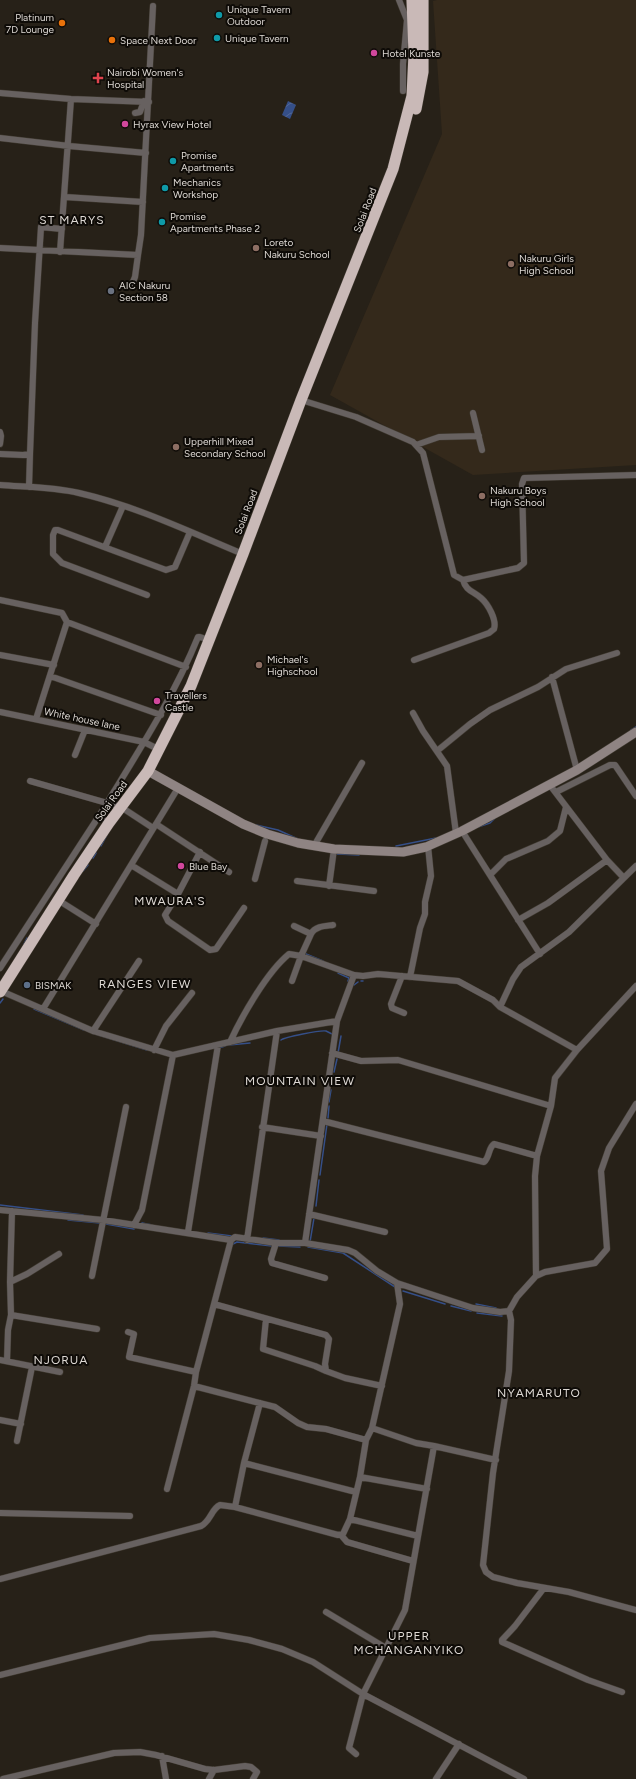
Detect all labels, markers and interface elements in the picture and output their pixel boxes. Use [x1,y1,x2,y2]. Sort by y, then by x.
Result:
place label: Unique Tavern Outdoor [227,3,291,28]
marker: Unique Tavern Outdoor [214,10,224,20]
place label: Platinum 7D Lounge [6,11,55,36]
marker: Platinum 7D Lounge [57,18,67,28]
place label: Unique Tavern [225,32,289,45]
marker: Unique Tavern [212,33,222,43]
place label: Space Next Door [120,34,197,47]
marker: Space Next Door [107,35,117,45]
place label: Hotel Kunste [382,47,441,60]
marker: Hotel Kunste [369,48,379,58]
place label: Nairobi Women's Hospital [107,66,184,91]
marker: Nairobi Women's Hospital [92,72,104,84]
place label: Hyrax View Hotel [133,118,211,131]
marker: Hyrax View Hotel [120,119,130,129]
place label: Promise Apartments [181,149,234,174]
marker: Promise Apartments [168,156,178,166]
place label: Mechanics Workshop [173,176,221,201]
marker: Mechanics Workshop [160,183,170,193]
street label: Solai Road [350,186,380,234]
place label: Promise Apartments Phase 2 [170,210,260,235]
district label: ST MARYS [39,213,105,227]
marker: Promise Apartments Phase 2 [157,217,167,227]
place label: Loreto Nakuru School [264,236,330,261]
marker: Loreto Nakuru School [251,243,261,253]
place label: Nakuru Girls High School [519,252,574,277]
marker: Nakuru Girls High School [506,259,516,269]
place label: AIC Nakuru Section 58 [119,279,170,304]
marker: AIC Nakuru Section 58 [106,286,116,296]
place label: Upperhill Mixed Secondary School [184,435,265,460]
marker: Upperhill Mixed Secondary School [171,442,181,452]
place label: Nakuru Boys High School [490,484,547,509]
street label: Solai Road [231,488,261,536]
marker: Nakuru Boys High School [477,491,487,501]
place label: Michael's Highschool [267,653,318,678]
marker: Michael's Highschool [254,660,264,670]
place label: Travellers Castle [165,689,207,714]
marker: Travellers Castle [152,696,162,706]
street label: White house lane [43,705,122,733]
street label: Solai Road [92,778,130,824]
place label: Blue Bay [189,860,228,873]
marker: Blue Bay [176,861,186,871]
district label: MWAURA'S [134,894,206,908]
district label: RANGES VIEW [99,977,191,991]
place label: BISMAK [35,979,72,992]
marker: BISMAK [22,980,32,990]
district label: MOUNTAIN VIEW [245,1074,355,1088]
district label: NJORUA [34,1353,88,1367]
district label: NYAMARUTO [497,1386,581,1400]
district label: UPPER MCHANGANYIKO [354,1629,464,1657]

